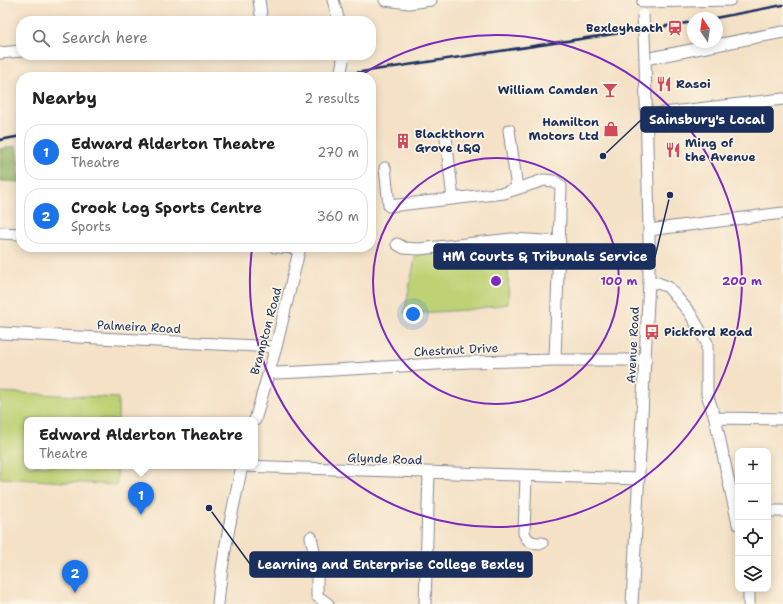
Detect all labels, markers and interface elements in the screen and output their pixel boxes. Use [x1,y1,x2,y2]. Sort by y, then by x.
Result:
north arrow [687,12,723,48]
search box [16,16,376,60]
station icon: Bexleyheath [666,19,684,37]
place label: Bexleyheath [586,20,663,36]
icon: search [30,27,52,49]
text: Search here [62,28,148,48]
restaurant icon: Rasoi [655,75,673,93]
place label: Rasoi [676,76,711,92]
bar icon: William Camden [601,81,619,99]
place label: William Camden [498,82,598,98]
text: Nearby [32,87,97,109]
text: 2 results [304,90,360,107]
callout: Sainsbury's Local [641,107,773,132]
text: Sainsbury's Local [649,111,766,128]
place label: Hamilton Motors Ltd [529,114,599,144]
shop icon: Hamilton Motors Ltd [602,120,620,138]
place label: Blackthorn Grove L&Q [415,126,484,156]
building icon: Blackthorn Grove L&Q [394,132,412,150]
text: Edward Alderton Theatre [71,134,275,154]
place label: Ming of the Avenue [685,135,756,165]
restaurant icon: Ming of the Avenue [664,141,682,159]
text: 1 [43,144,49,161]
text: 270 m [317,144,359,161]
text: Theatre [71,154,120,171]
text: Crook Log Sports Centre [71,198,262,218]
text: 2 [41,208,51,225]
text: 360 m [317,208,359,225]
text: Sports [71,218,111,235]
callout: HM Courts & Tribunals Service [434,244,655,269]
text: HM Courts & Tribunals Service [442,248,648,265]
text: 100 m [601,273,638,289]
text: 200 m [722,273,762,289]
centre of rings [489,274,503,288]
street label: Brampton Road [247,285,285,377]
your location [403,304,423,324]
street label: Avenue Road [623,306,643,384]
street label: Palmeira Road [97,317,182,337]
bus stop icon: Pickford Road [643,323,661,341]
place label: Pickford Road [664,324,753,340]
street label: Chestnut Drive [413,340,499,360]
popup [24,417,258,469]
text: Edward Alderton Theatre [39,425,243,445]
text: Theatre [39,445,88,462]
map controls [735,448,771,592]
button: + [735,448,771,484]
street label: Glynde Road [347,450,423,468]
pin: 1 [128,482,154,515]
button: − [735,484,771,520]
button: locate [735,520,771,556]
callout: Learning and Enterprise College Bexley [250,552,532,577]
text: Learning and Enterprise College Bexley [258,556,524,573]
button: layers [735,556,771,592]
pin: 2 [62,560,88,593]

